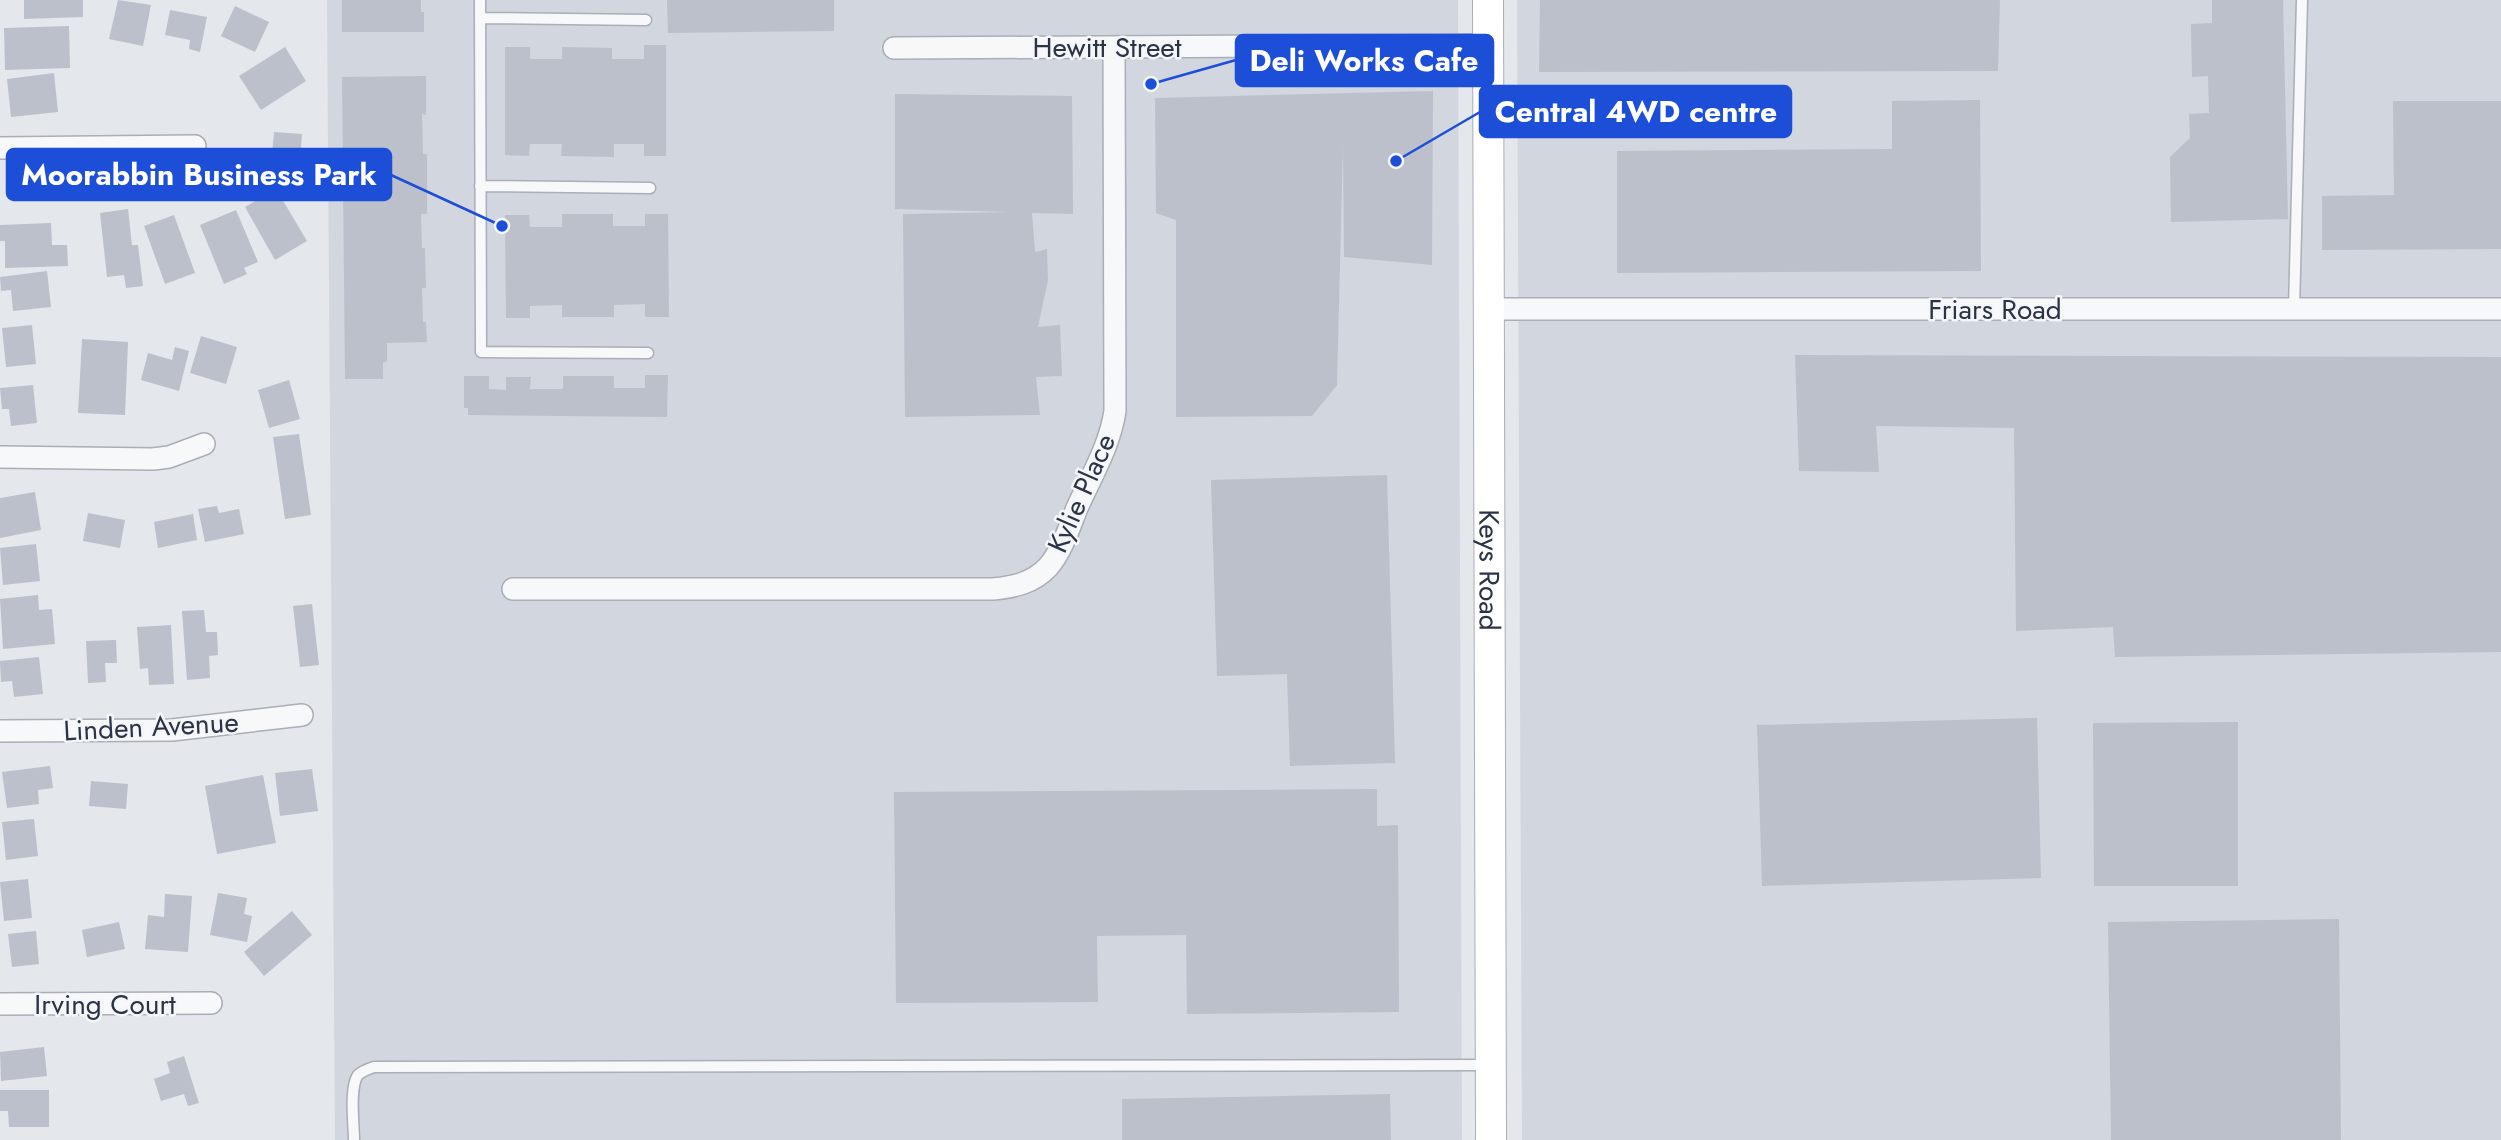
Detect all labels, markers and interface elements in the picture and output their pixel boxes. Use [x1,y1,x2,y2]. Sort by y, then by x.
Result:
street label: Hewitt Street [1033,27,1182,68]
callout: Deli Works Cafe [1236,35,1493,86]
text: Deli Works Cafe [1250,39,1478,82]
callout: Central 4WD centre [1480,86,1791,137]
text: Central 4WD centre [1495,90,1777,133]
callout: Moorabbin Business Park [7,149,391,200]
text: Moorabbin Business Park [21,153,378,196]
street label: Friars Road [1928,289,2062,330]
street label: Kylie Place [1037,427,1126,559]
street label: Keys Road [1468,509,1510,631]
street label: Linden Avenue [62,701,240,752]
street label: Irving Court [34,984,176,1025]

